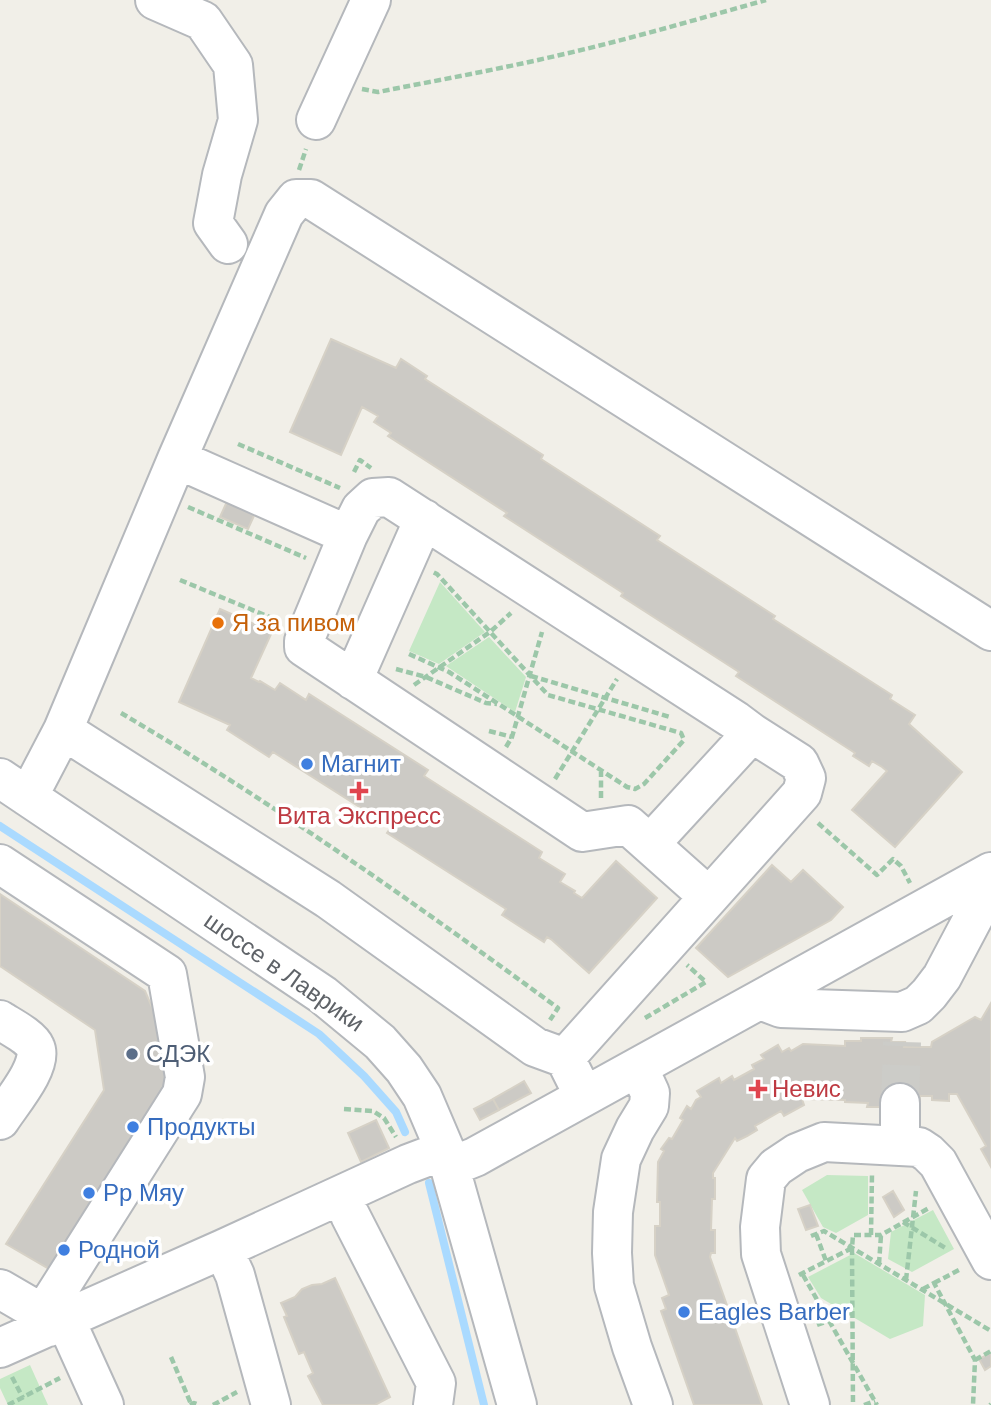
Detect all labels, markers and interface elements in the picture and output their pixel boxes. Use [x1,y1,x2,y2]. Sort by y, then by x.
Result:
place label: Я за пивом [232,609,356,636]
marker: Я за пивом [210,615,226,631]
place label: Магнит [321,750,401,777]
marker: Магнит [299,756,315,772]
marker: Вита Экспресс [351,783,367,799]
place label: Вита Экспресс [277,802,441,829]
street label: шоссе в Лаврики [199,906,369,1037]
place label: СДЭК [146,1040,210,1067]
marker: СДЭК [124,1046,140,1062]
place label: Невис [772,1075,841,1102]
marker: Невис [750,1081,766,1097]
place label: Продукты [147,1113,255,1140]
marker: Продукты [125,1119,141,1135]
place label: Рр Мяу [103,1179,184,1206]
marker: Рр Мяу [81,1185,97,1201]
place label: Родной [78,1236,160,1263]
marker: Родной [56,1242,72,1258]
place label: Eagles Barber [698,1298,850,1325]
marker: Eagles Barber [676,1304,692,1320]

